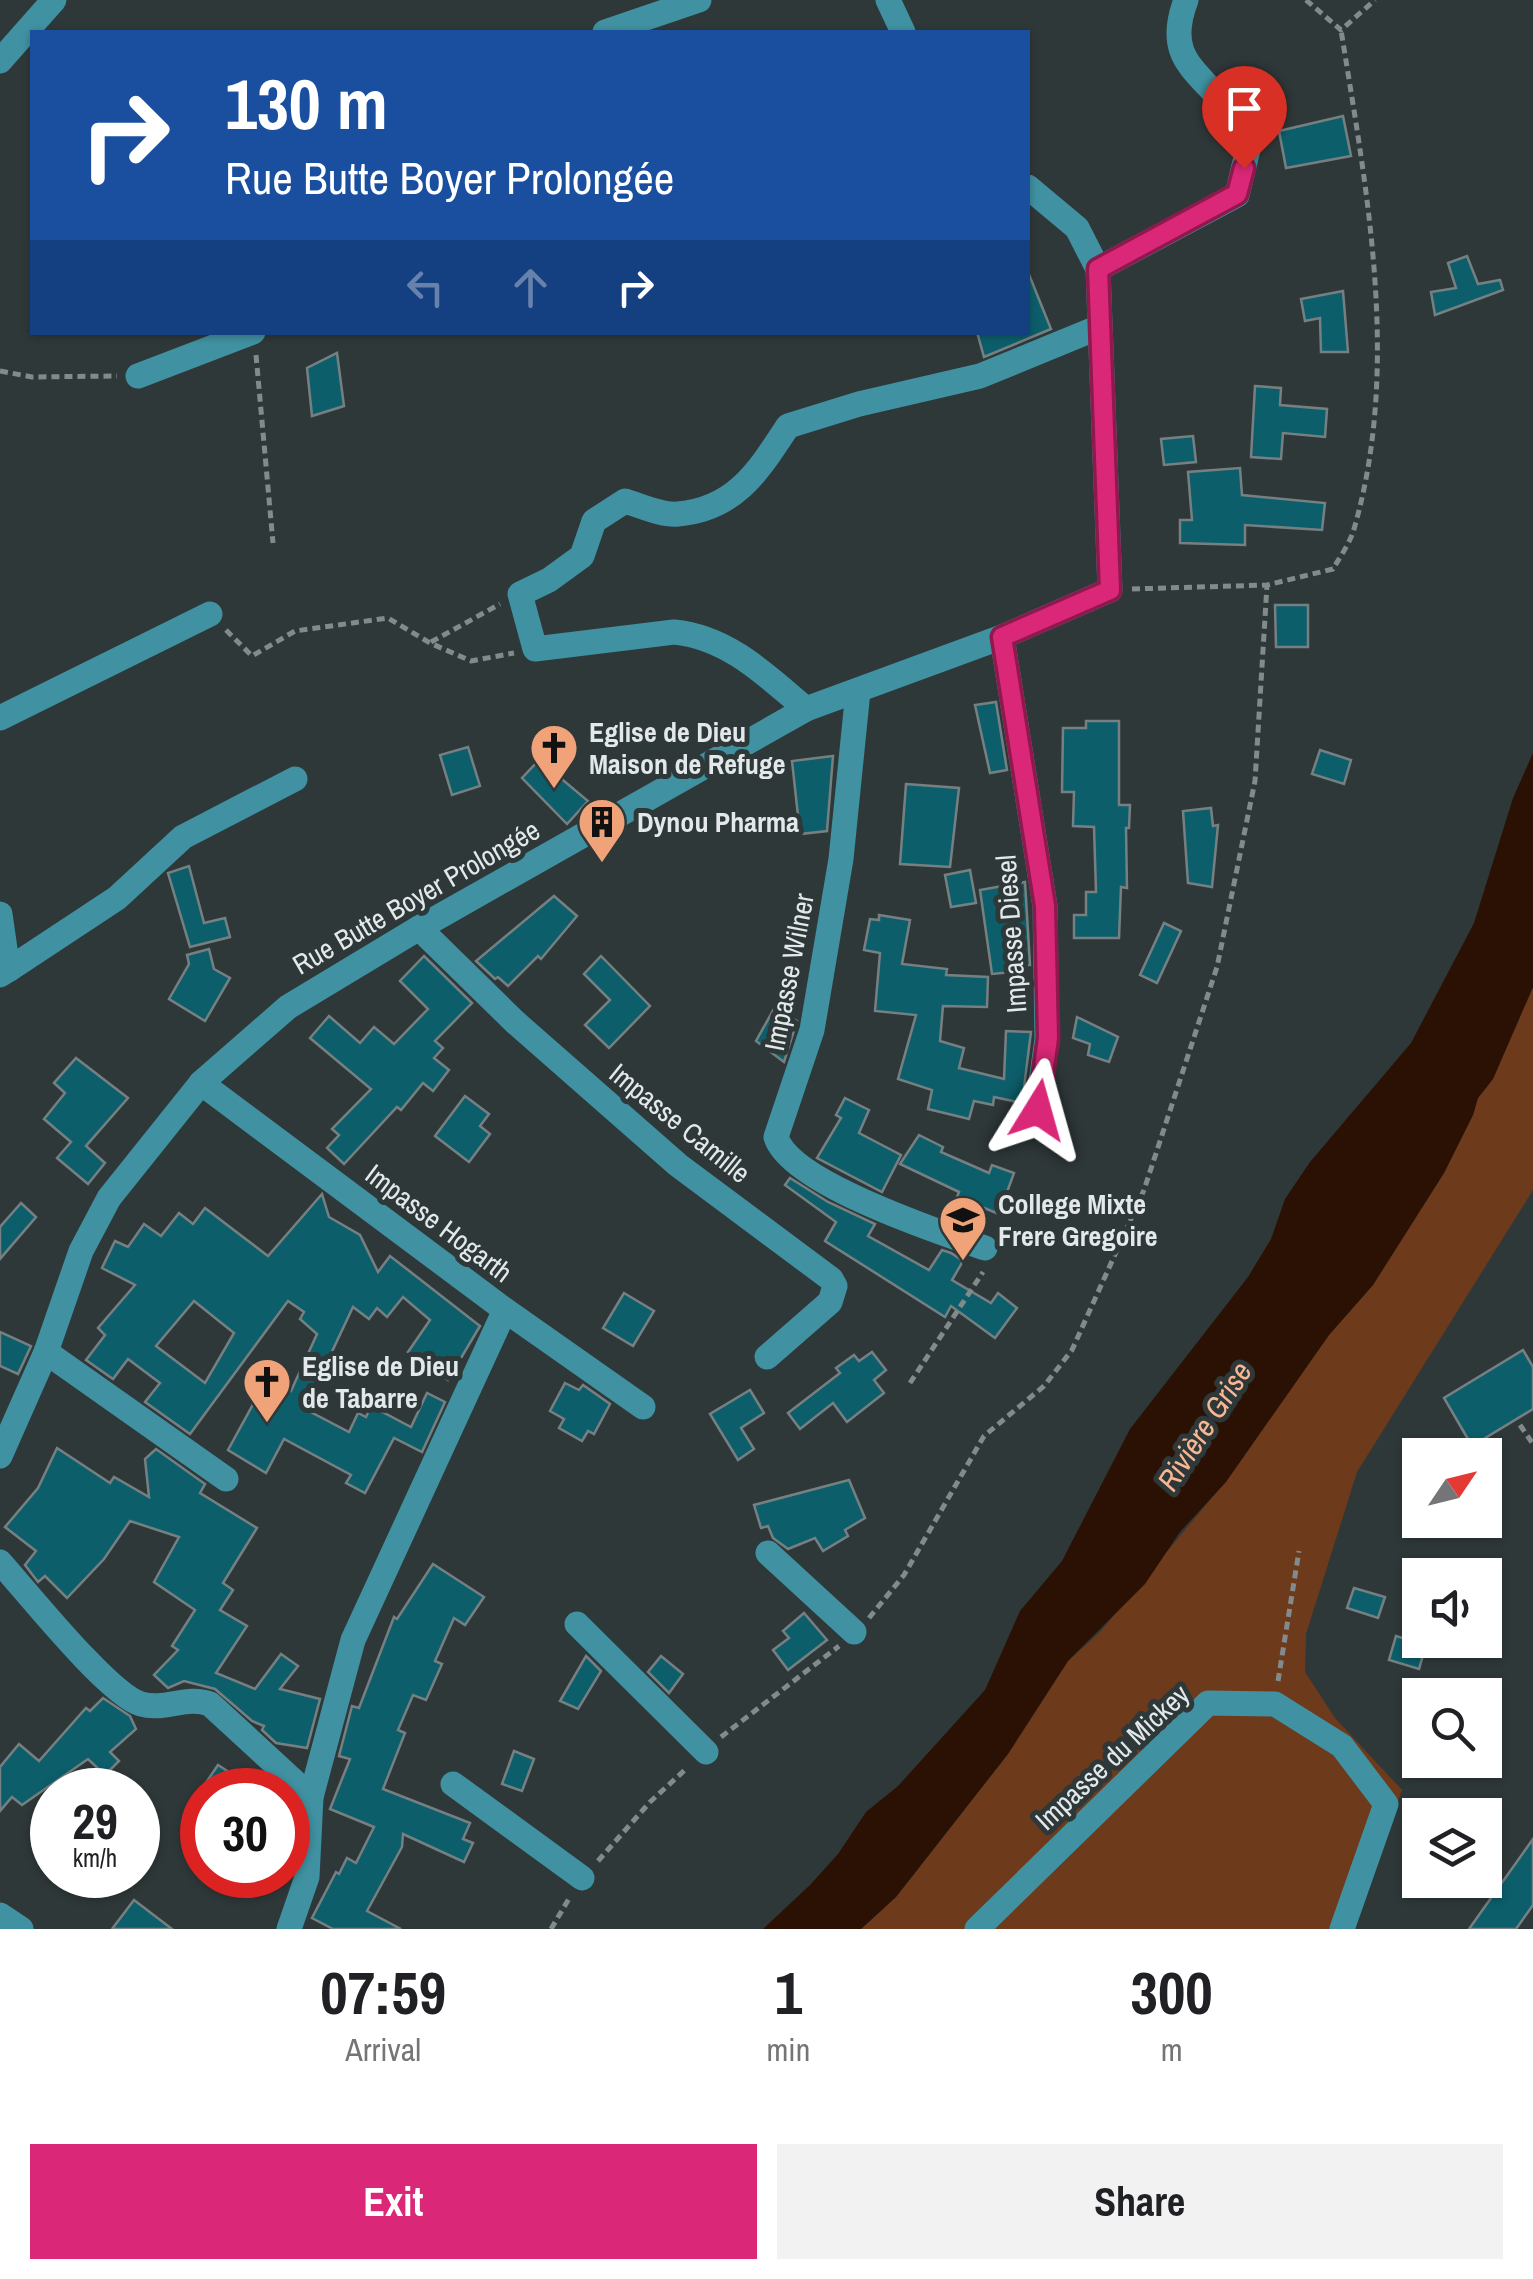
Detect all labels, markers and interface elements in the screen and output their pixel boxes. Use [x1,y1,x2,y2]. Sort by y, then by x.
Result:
text: 130 m [225,57,388,151]
pin [1202,66,1287,169]
icon: right [60,70,190,200]
icon: arrive [1217,81,1272,136]
text: Rue Butte Boyer Prolongée [225,147,674,208]
icon: left [398,260,453,315]
icon: ahead [503,260,558,315]
icon: right [608,260,663,315]
place label: Eglise de Dieu Maison de Refuge [589,713,785,783]
church icon: Eglise de Dieu Maison de Refuge [528,722,580,790]
building icon: Dynou Pharma [576,796,628,864]
place label: Dynou Pharma [637,803,799,841]
street label: Rue Butte Boyer Prolongée [285,811,547,983]
street label: Impasse Diesel [987,854,1035,1014]
street label: Impasse Wilner [755,890,823,1054]
street label: Impasse Camille [602,1054,758,1192]
position arrow [986,1058,1090,1162]
street label: Impasse Hogarth [358,1155,520,1291]
place label: College Mixte Frere Gregoire [998,1185,1158,1255]
school or university icon: College Mixte Frere Gregoire [937,1194,989,1262]
place label: Eglise de Dieu de Tabarre [302,1347,459,1417]
water label: Rivière Grise [1147,1354,1261,1498]
church icon: Eglise de Dieu de Tabarre [241,1356,293,1424]
north arrow [1402,1438,1502,1538]
map controls [1402,1438,1502,1898]
button: sound [1402,1558,1502,1658]
street label: Impasse du Mickey [1027,1675,1198,1838]
button: search [1402,1678,1502,1778]
speed limit sign: 30 [180,1768,310,1898]
text: 29 [72,1787,118,1855]
button: layers [1402,1798,1502,1898]
text: km/h [73,1841,117,1875]
text: 07:59 [320,1952,446,2033]
text: 1 [775,1952,802,2033]
text: 300 [1131,1952,1213,2033]
text: Arrival [345,2028,421,2071]
text: min [766,2028,810,2071]
text: m [1161,2028,1183,2071]
button: Exit [30,2144,757,2259]
button: Share [777,2144,1503,2259]

